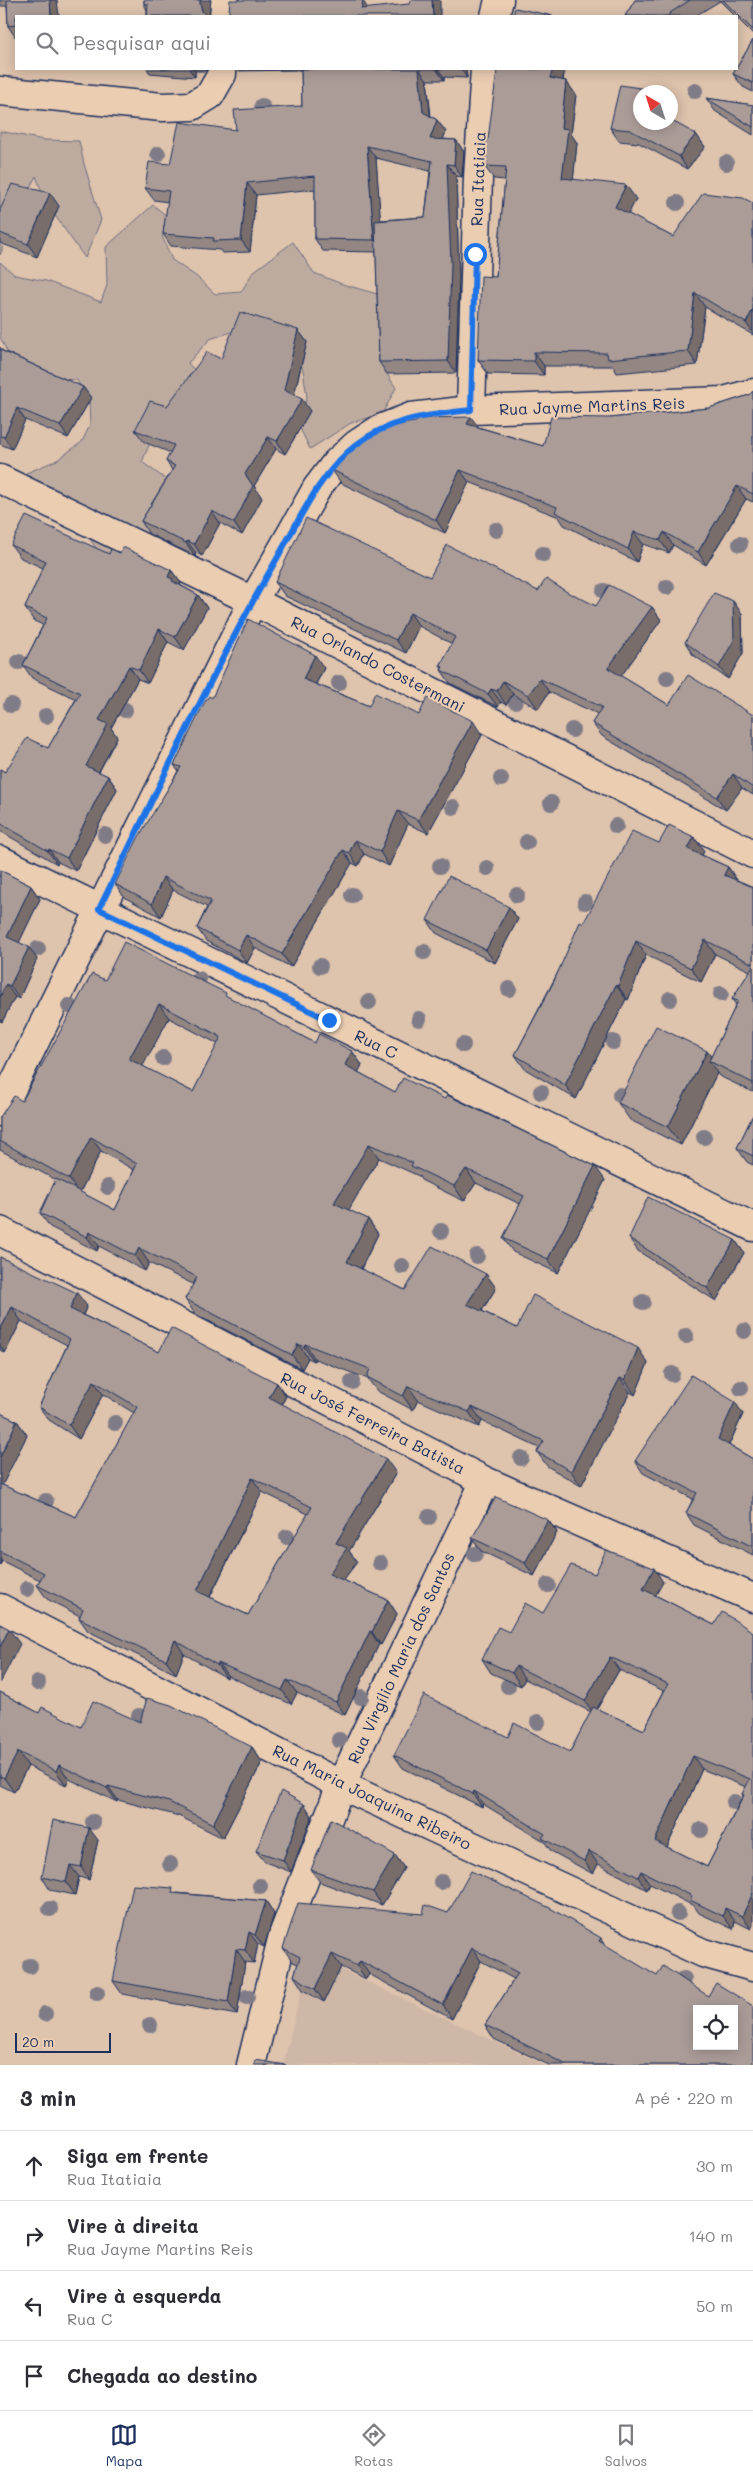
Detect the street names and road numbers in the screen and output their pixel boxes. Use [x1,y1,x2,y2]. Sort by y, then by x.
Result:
street label: Rua Itatiaia [465,131,490,227]
street label: Rua Jayme Martins Reis [499,392,685,419]
street label: Rua Orlando Costermani [288,610,469,717]
street label: Rua C [351,1024,401,1063]
street label: Rua José Ferreira Batista [277,1367,469,1478]
street label: Rua Virgílio Maria dos Santos [342,1549,459,1767]
street label: Rua Maria Joaquina Ribeiro [269,1739,475,1854]

